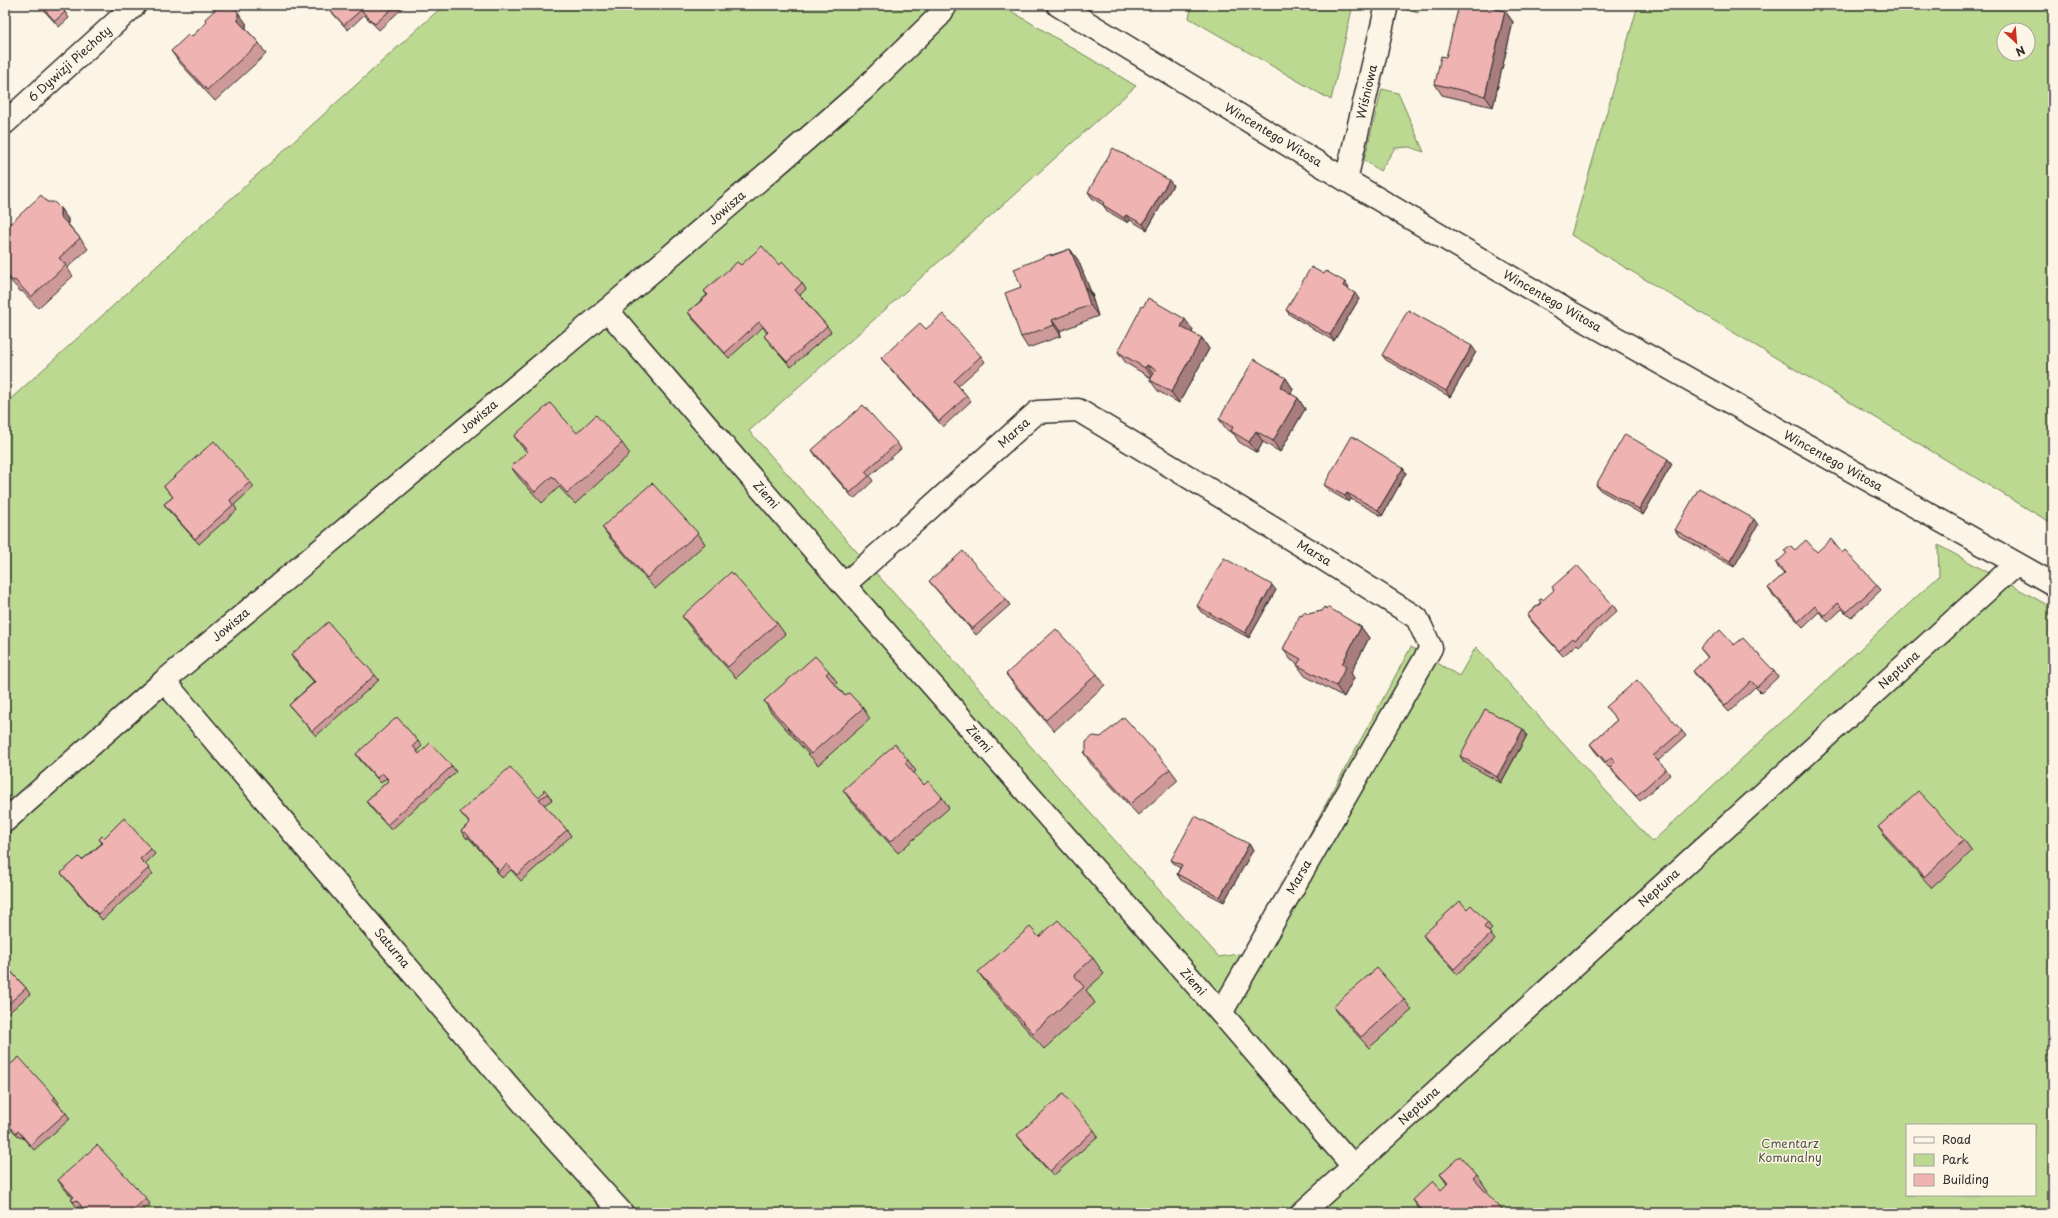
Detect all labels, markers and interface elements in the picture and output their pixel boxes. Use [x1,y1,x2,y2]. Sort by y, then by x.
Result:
street label: 6 Dywizji Piechoty [24,21,115,105]
north arrow [1996,22,2036,62]
text: N [2013,42,2028,61]
street label: Wiśniowa [1351,62,1381,121]
street label: Wincentego Witosa [1221,98,1326,171]
street label: Jowisza [704,186,749,229]
street label: Wincentego Witosa [1500,265,1606,336]
street label: Jowisza [456,395,502,437]
street label: Marsa [993,413,1034,451]
street label: Wincentego Witosa [1781,425,1887,495]
street label: Ziemi [750,476,784,512]
street label: Marsa [1294,535,1336,570]
street label: Jowisza [208,603,254,645]
street label: Neptuna [1874,645,1923,693]
street label: Ziemi [963,720,997,756]
street label: Marsa [1281,855,1315,897]
street label: Neptuna [1634,863,1683,911]
street label: Saturna [371,923,415,972]
street label: Ziemi [1176,963,1211,999]
street label: Neptuna [1394,1081,1443,1129]
legend [1906,1124,2036,1196]
text: Road [1942,1130,1971,1148]
park label: Cmentarz Komunalny [1758,1134,1822,1166]
text: Park [1942,1150,1969,1168]
text: Building [1942,1170,1989,1188]

